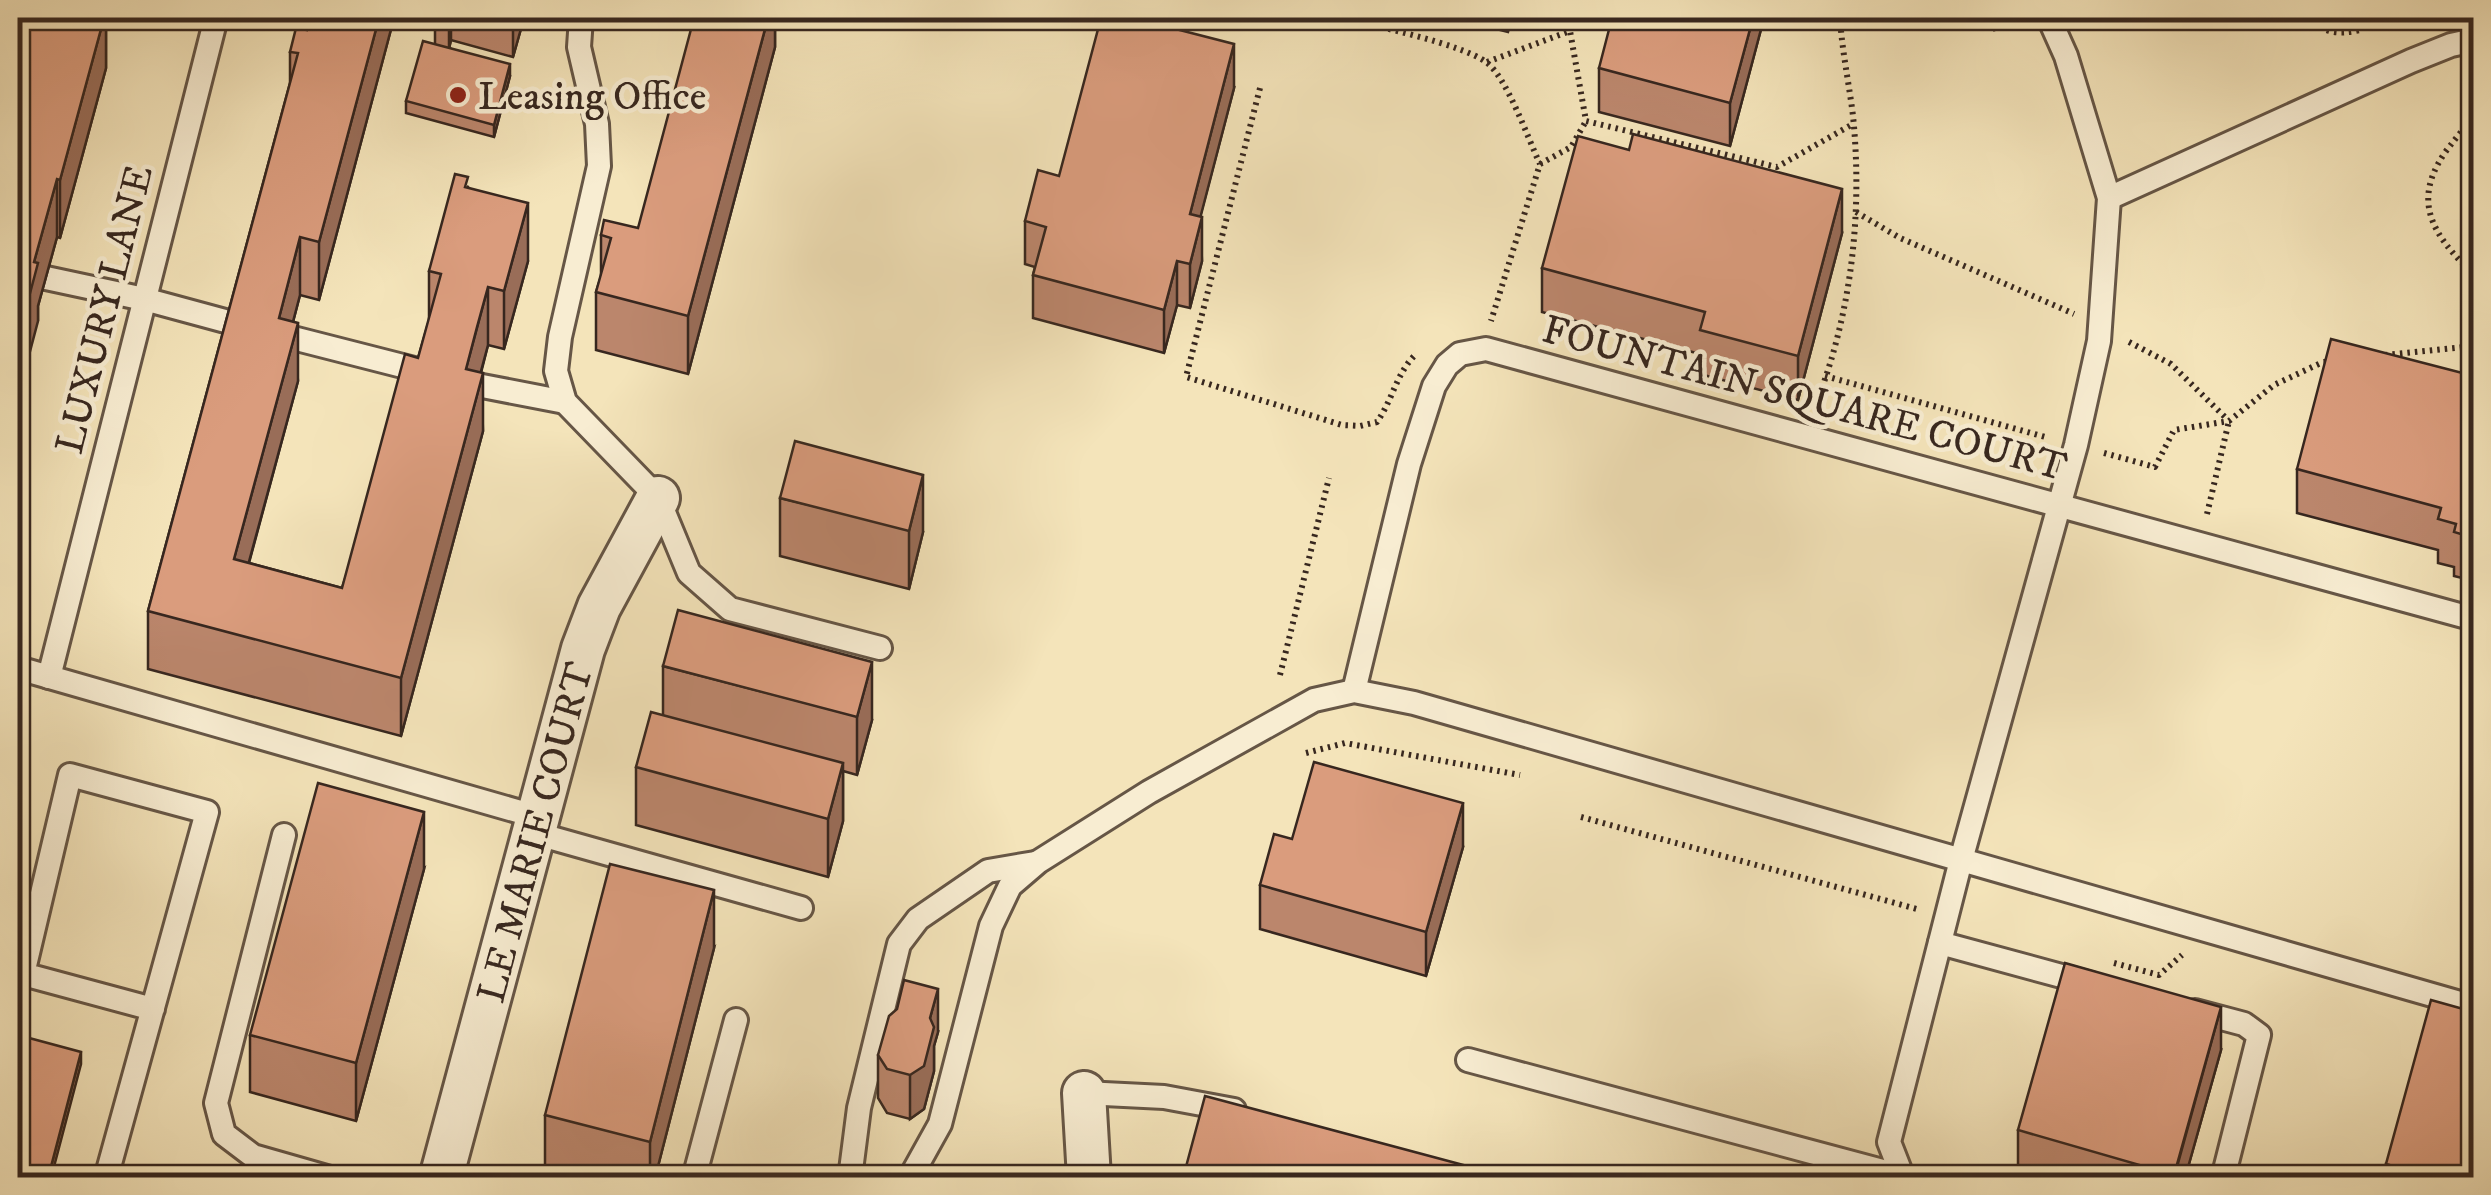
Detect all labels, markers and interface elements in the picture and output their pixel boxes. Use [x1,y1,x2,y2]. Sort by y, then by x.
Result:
place label: Leasing Office [478,73,706,123]
marker: Leasing Office [447,84,469,106]
street label: LUXURY LANE [46,160,166,459]
street label: FOUNTAIN SQUARE COURT [1537,306,2072,494]
street label: LE MARIE COURT [467,657,606,1008]

